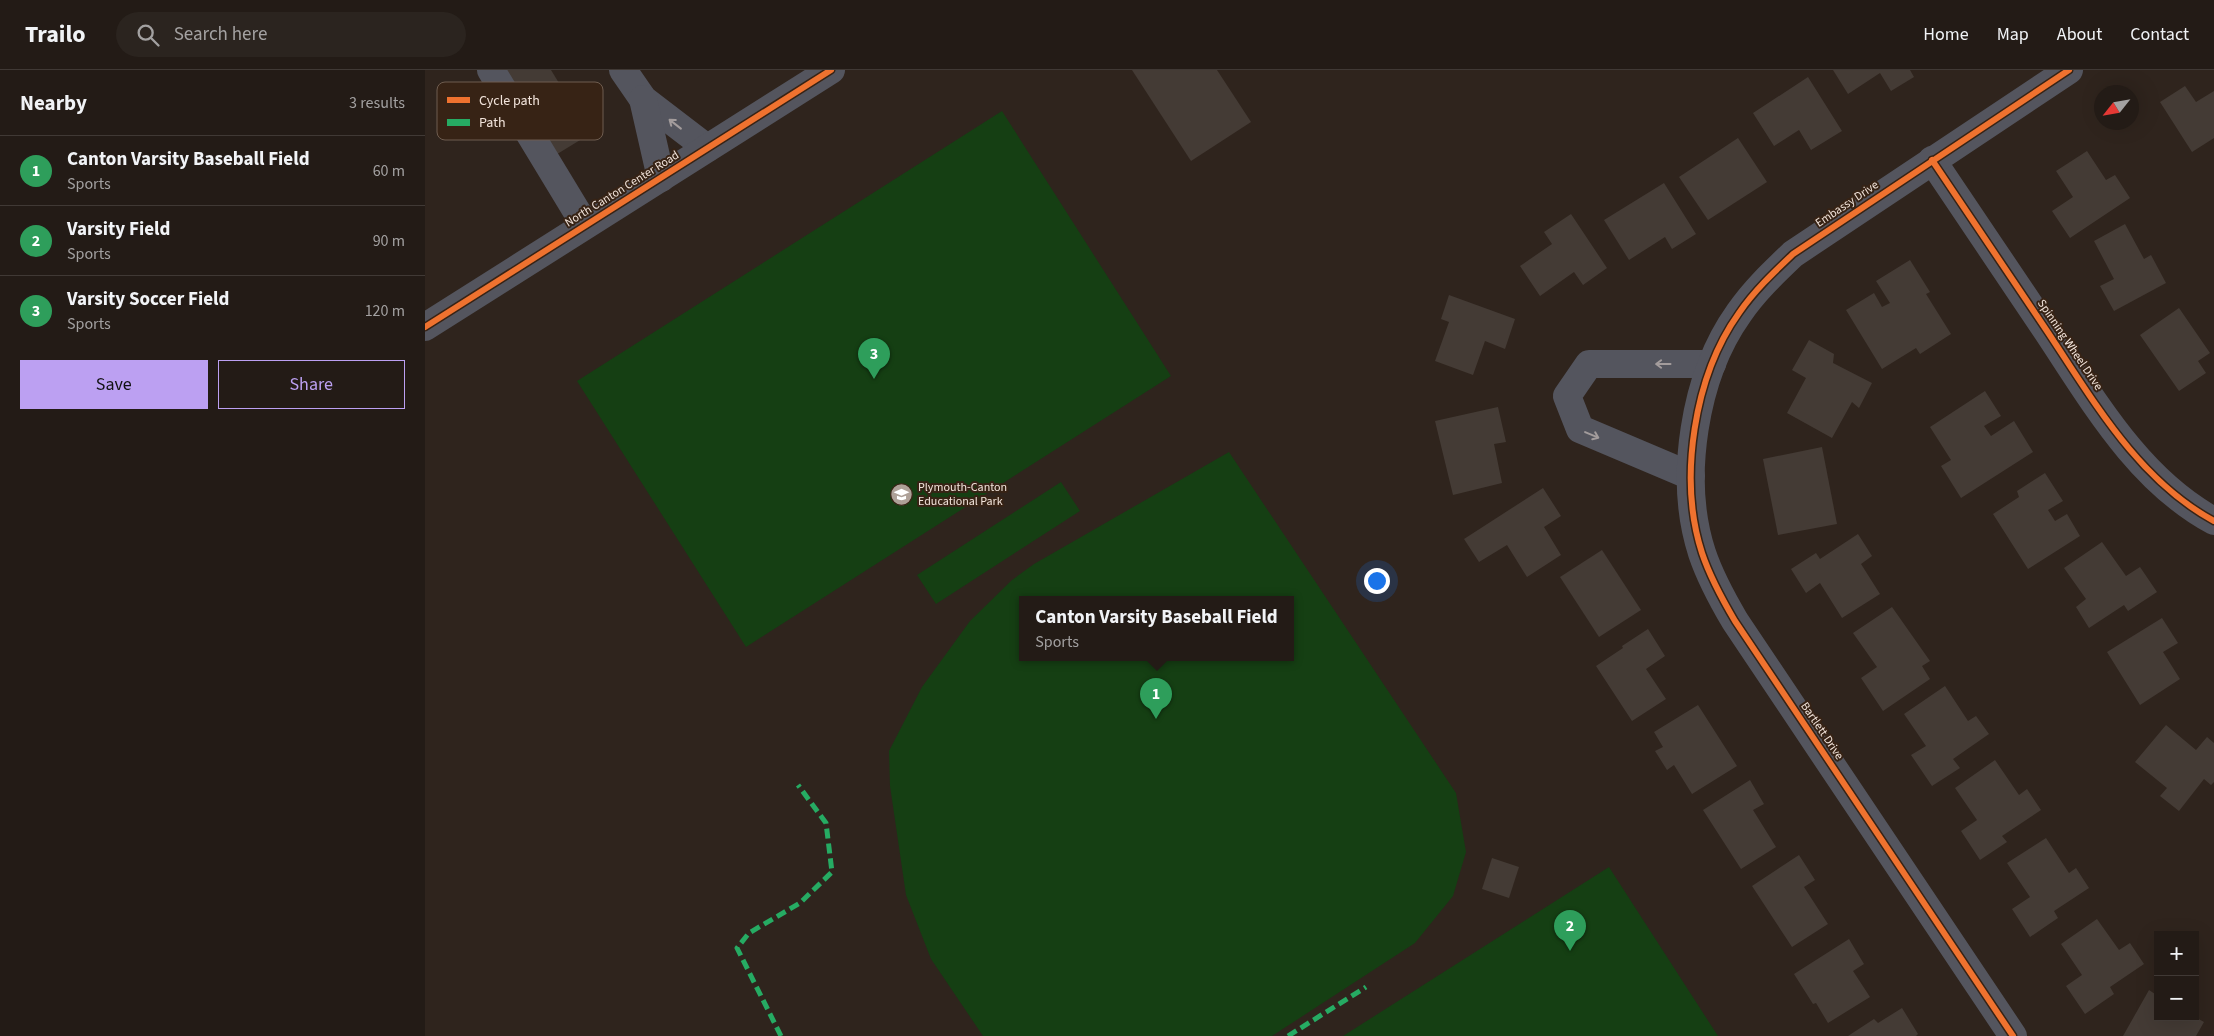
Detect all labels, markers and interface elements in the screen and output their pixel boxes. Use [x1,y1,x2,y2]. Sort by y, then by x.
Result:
search box [116,12,466,57]
text: Trailo [25,17,86,52]
icon: search [134,21,162,49]
text: Search here [174,21,267,48]
text: Home [1923,22,1969,47]
text: Map [1997,22,2029,47]
text: About [2057,22,2102,47]
text: Contact [2130,22,2189,47]
legend [437,82,603,140]
north arrow [2094,85,2139,130]
text: Nearby [20,88,87,118]
text: Cycle path [479,91,540,111]
text: 3 results [349,92,405,114]
text: Path [479,113,506,133]
one-way arrow [668,119,682,129]
text: Canton Varsity Baseball Field [67,146,310,173]
street label: North Canton Center Road [562,147,682,231]
text: 1 [32,160,40,182]
text: 60 m [373,160,405,182]
text: Sports [67,173,111,195]
street label: Embassy Drive [1812,177,1882,231]
text: Varsity Field [67,216,170,243]
text: 2 [32,230,40,252]
text: 90 m [373,230,405,252]
text: Sports [67,243,111,265]
text: Varsity Soccer Field [67,286,229,313]
street label: Spinning Wheel Drive [2033,296,2107,394]
text: 3 [32,300,40,322]
text: 120 m [365,300,405,322]
text: Sports [67,313,111,335]
pin: 3 [858,338,890,379]
one-way arrow [1655,359,1672,369]
button: Save [20,360,208,409]
button: Share [218,360,405,409]
one-way arrow [1584,430,1599,440]
place label: Plymouth-Canton Educational Park [918,479,1007,510]
school or university icon: Plymouth-Canton Educational Park [890,482,914,506]
your location [1364,568,1390,594]
popup [1019,596,1294,661]
text: Canton Varsity Baseball Field [1035,604,1278,631]
text: Sports [1035,631,1079,653]
pin: 1 [1140,678,1172,719]
street label: Bartlett Drive [1796,699,1848,763]
pin: 2 [1554,910,1586,951]
map controls [2154,931,2199,1021]
button: + [2154,931,2199,976]
button: − [2154,976,2199,1021]

